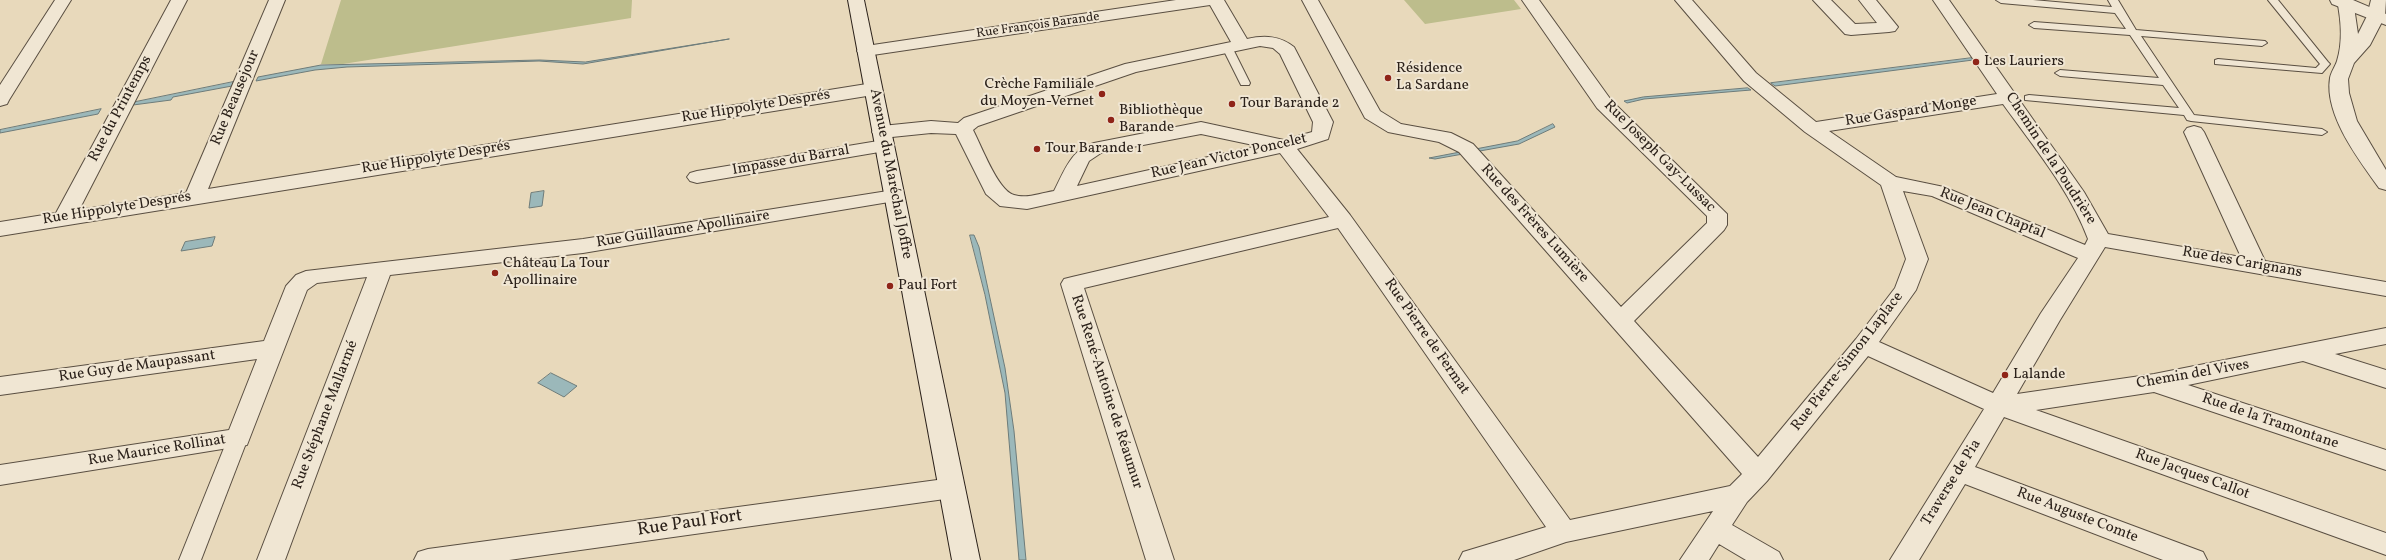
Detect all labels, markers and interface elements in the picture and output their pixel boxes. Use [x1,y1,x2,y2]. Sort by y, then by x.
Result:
street label: Rue François Barande [975,10,1101,42]
street label: Rue Beausejour [208,48,264,148]
street label: Rue du Printemps [85,53,157,165]
place label: Les Lauriers [1984,53,2064,71]
marker: Les Lauriers [1971,57,1981,67]
place label: Résidence La Sardane [1396,60,1469,95]
marker: Résidence La Sardane [1383,73,1393,83]
place label: Crèche Familiale du Moyen-Vernet [980,76,1094,111]
street label: Rue Hippolyte Després [680,86,832,128]
street label: Avenue du Maréchal Joffre [865,87,915,261]
marker: Crèche Familiale du Moyen-Vernet [1097,89,1107,99]
street label: Chemin de la Poudrière [2001,90,2099,228]
street label: Rue Gaspard Monge [1844,93,1978,131]
place label: Tour Barande 2 [1240,95,1340,113]
street label: Rue Joseph Gay-Lussac [1599,97,1719,217]
marker: Tour Barande 2 [1227,99,1237,109]
place label: Bibliothèque Barande [1119,102,1203,137]
marker: Bibliothèque Barande [1106,115,1116,125]
street label: Rue Jean Victor Poncelet [1149,130,1309,184]
street label: Rue Hippolyte Després [360,137,512,179]
place label: Tour Barande 1 [1045,140,1142,158]
street label: Impasse du Barral [731,142,851,180]
marker: Tour Barande 1 [1032,144,1042,154]
street label: Rue des Frères Lumière [1476,161,1592,287]
street label: Rue Jean Chaptal [1937,185,2047,243]
street label: Rue Hippolyte Després [41,188,193,230]
street label: Rue Guillaume Apollinaire [595,207,771,253]
street label: Rue des Carignans [2181,244,2303,282]
place label: Château La Tour Apollinaire [503,255,609,290]
marker: Château La Tour Apollinaire [490,268,500,278]
street label: Rue Pierre de Fermat [1379,276,1473,398]
place label: Paul Fort [898,277,957,295]
marker: Paul Fort [885,281,895,291]
street label: Rue Pierre-Simon Laplace [1788,289,1908,435]
street label: Rue René-Antoine de Réaumur [1066,293,1146,491]
street label: Rue Stéphane Mallarmé [289,338,363,492]
street label: Rue Guy de Maupassant [58,347,216,387]
street label: Chemin del Vives [2135,356,2251,394]
place label: Lalande [2013,366,2065,384]
marker: Lalande [2000,370,2010,380]
street label: Rue de la Tramontane [2199,390,2341,454]
street label: Rue Maurice Rollinat [87,431,227,471]
street label: Traverse de Pia [1918,436,1986,530]
street label: Rue Jacques Callot [2132,446,2252,504]
street label: Rue Auguste Comte [2014,485,2140,547]
street label: Rue Paul Fort [636,506,744,542]

